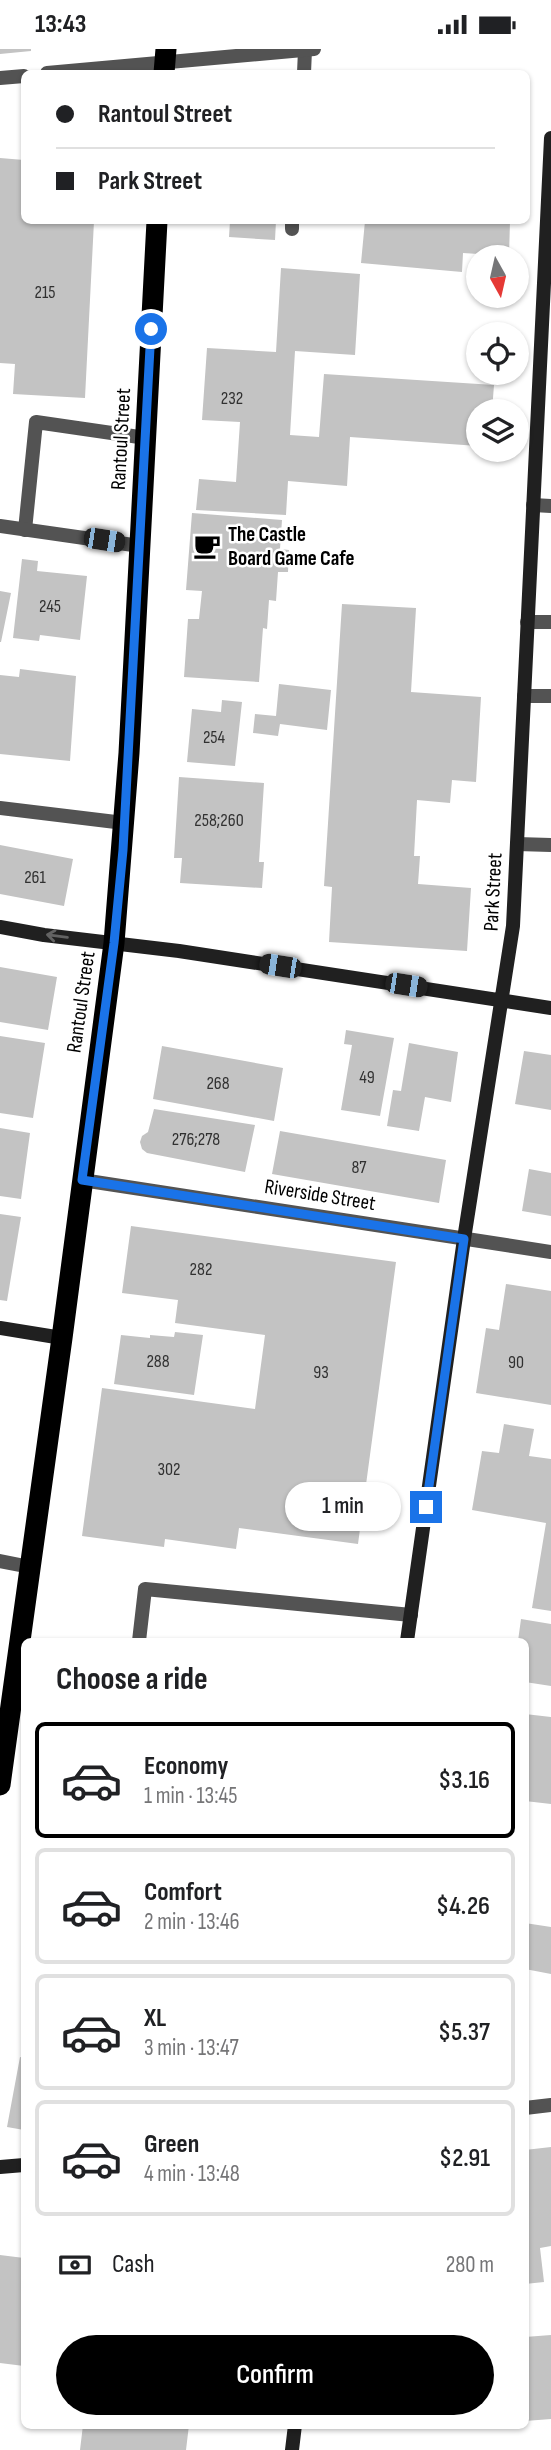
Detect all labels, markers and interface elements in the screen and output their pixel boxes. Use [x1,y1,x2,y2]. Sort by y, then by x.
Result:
text: 13:43 [35,9,86,40]
text: Rantoul Street [98,99,232,130]
text: Park Street [98,166,202,197]
north arrow [466,245,528,308]
map controls [466,245,529,462]
house number: 215 [35,282,56,303]
route start [135,313,167,345]
button: locate [466,322,529,385]
street label: Rantoul Street [106,387,136,491]
house number: 232 [221,388,243,409]
button: layers [466,399,529,462]
place label: The Castle Board Game Cafe [228,522,354,571]
car [82,526,127,554]
cafe icon: The Castle Board Game Cafe [192,531,222,561]
house number: 245 [39,596,61,617]
house number: 254 [203,727,226,748]
house number: 258;260 [194,810,244,831]
street label: Park Street [478,852,508,932]
house number: 261 [24,867,46,888]
one-way arrow [46,930,68,943]
street label: Rantoul Street [62,950,100,1054]
car [258,952,303,980]
car [384,971,429,999]
house number: 49 [359,1067,375,1088]
house number: 268 [206,1073,230,1094]
house number: 276;278 [172,1129,220,1150]
house number: 87 [351,1157,367,1178]
street label: Riverside Street [263,1174,377,1216]
house number: 282 [190,1259,212,1280]
house number: 288 [146,1351,170,1372]
house number: 90 [508,1352,524,1373]
house number: 93 [313,1362,329,1383]
house number: 302 [158,1459,181,1480]
callout: 1 min [286,1483,402,1531]
route end [410,1491,442,1523]
text: 1 min [322,1492,364,1520]
text: Choose a ride [56,1660,208,1699]
icon: car [60,1749,123,1812]
text: Economy [144,1751,228,1782]
text: $3.16 [438,1765,490,1796]
text: 1 min · 13:45 [144,1782,237,1810]
icon: car [60,1875,123,1938]
text: Comfort [144,1877,222,1908]
text: $4.26 [436,1891,490,1922]
text: 2 min · 13:46 [144,1908,240,1936]
icon: car [60,2001,123,2064]
text: XL [144,2003,166,2034]
text: $5.37 [438,2017,490,2048]
text: 3 min · 13:47 [144,2034,239,2062]
icon: car [60,2127,123,2190]
text: Green [144,2129,199,2160]
text: $2.91 [439,2143,490,2174]
text: 4 min · 13:48 [144,2160,240,2188]
icon: cash [56,2246,94,2284]
text: Cash [112,2249,155,2280]
text: 280 m [446,2251,494,2279]
button: Confirm [56,2335,494,2415]

